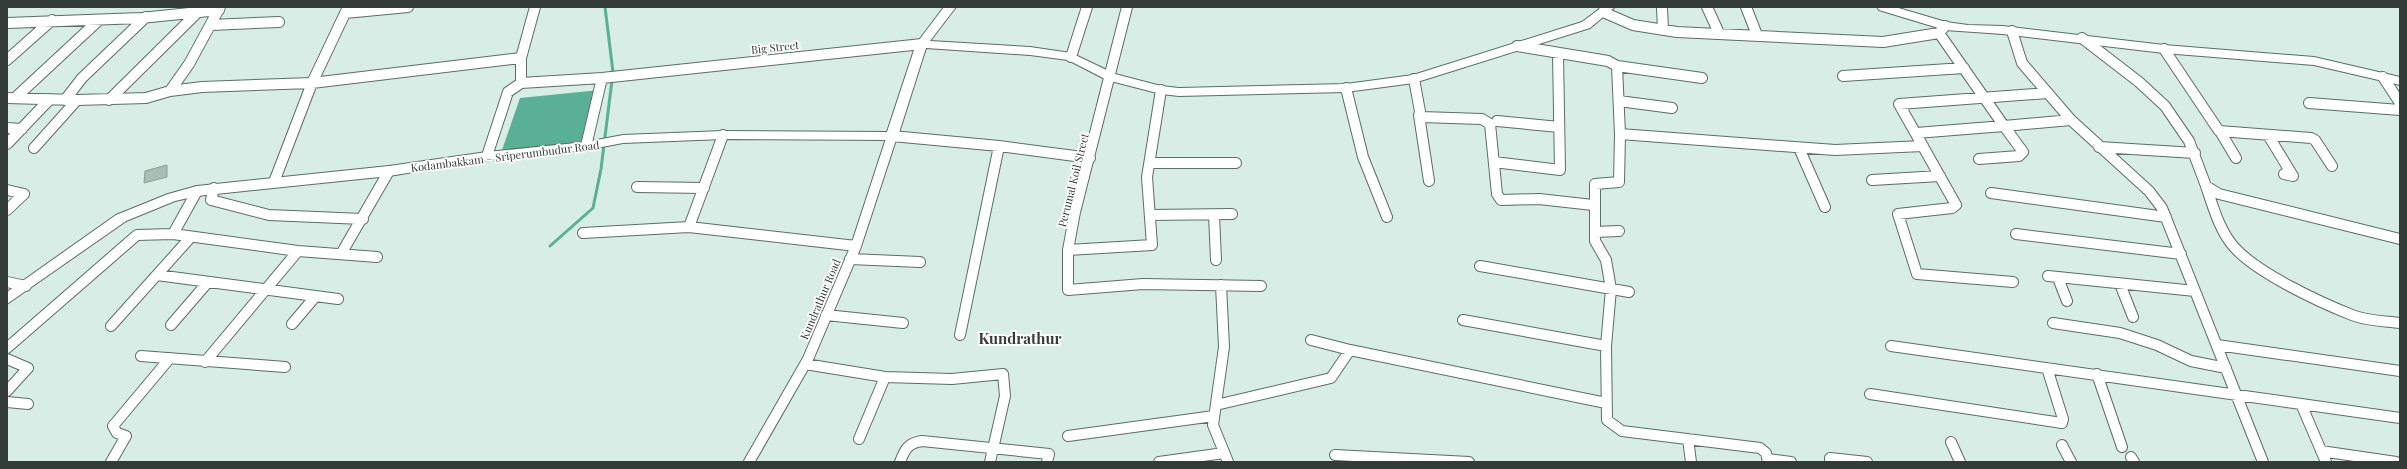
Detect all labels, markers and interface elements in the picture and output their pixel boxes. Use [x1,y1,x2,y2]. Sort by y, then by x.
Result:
street label: Big Street [750,37,800,57]
street label: Perumal Koil Street [1054,131,1092,228]
street label: Kodambakkam – Sriperumbudur Road [410,137,601,175]
street label: Kundrathur Road [796,256,844,342]
district label: Kundrathur [978,328,1062,348]

